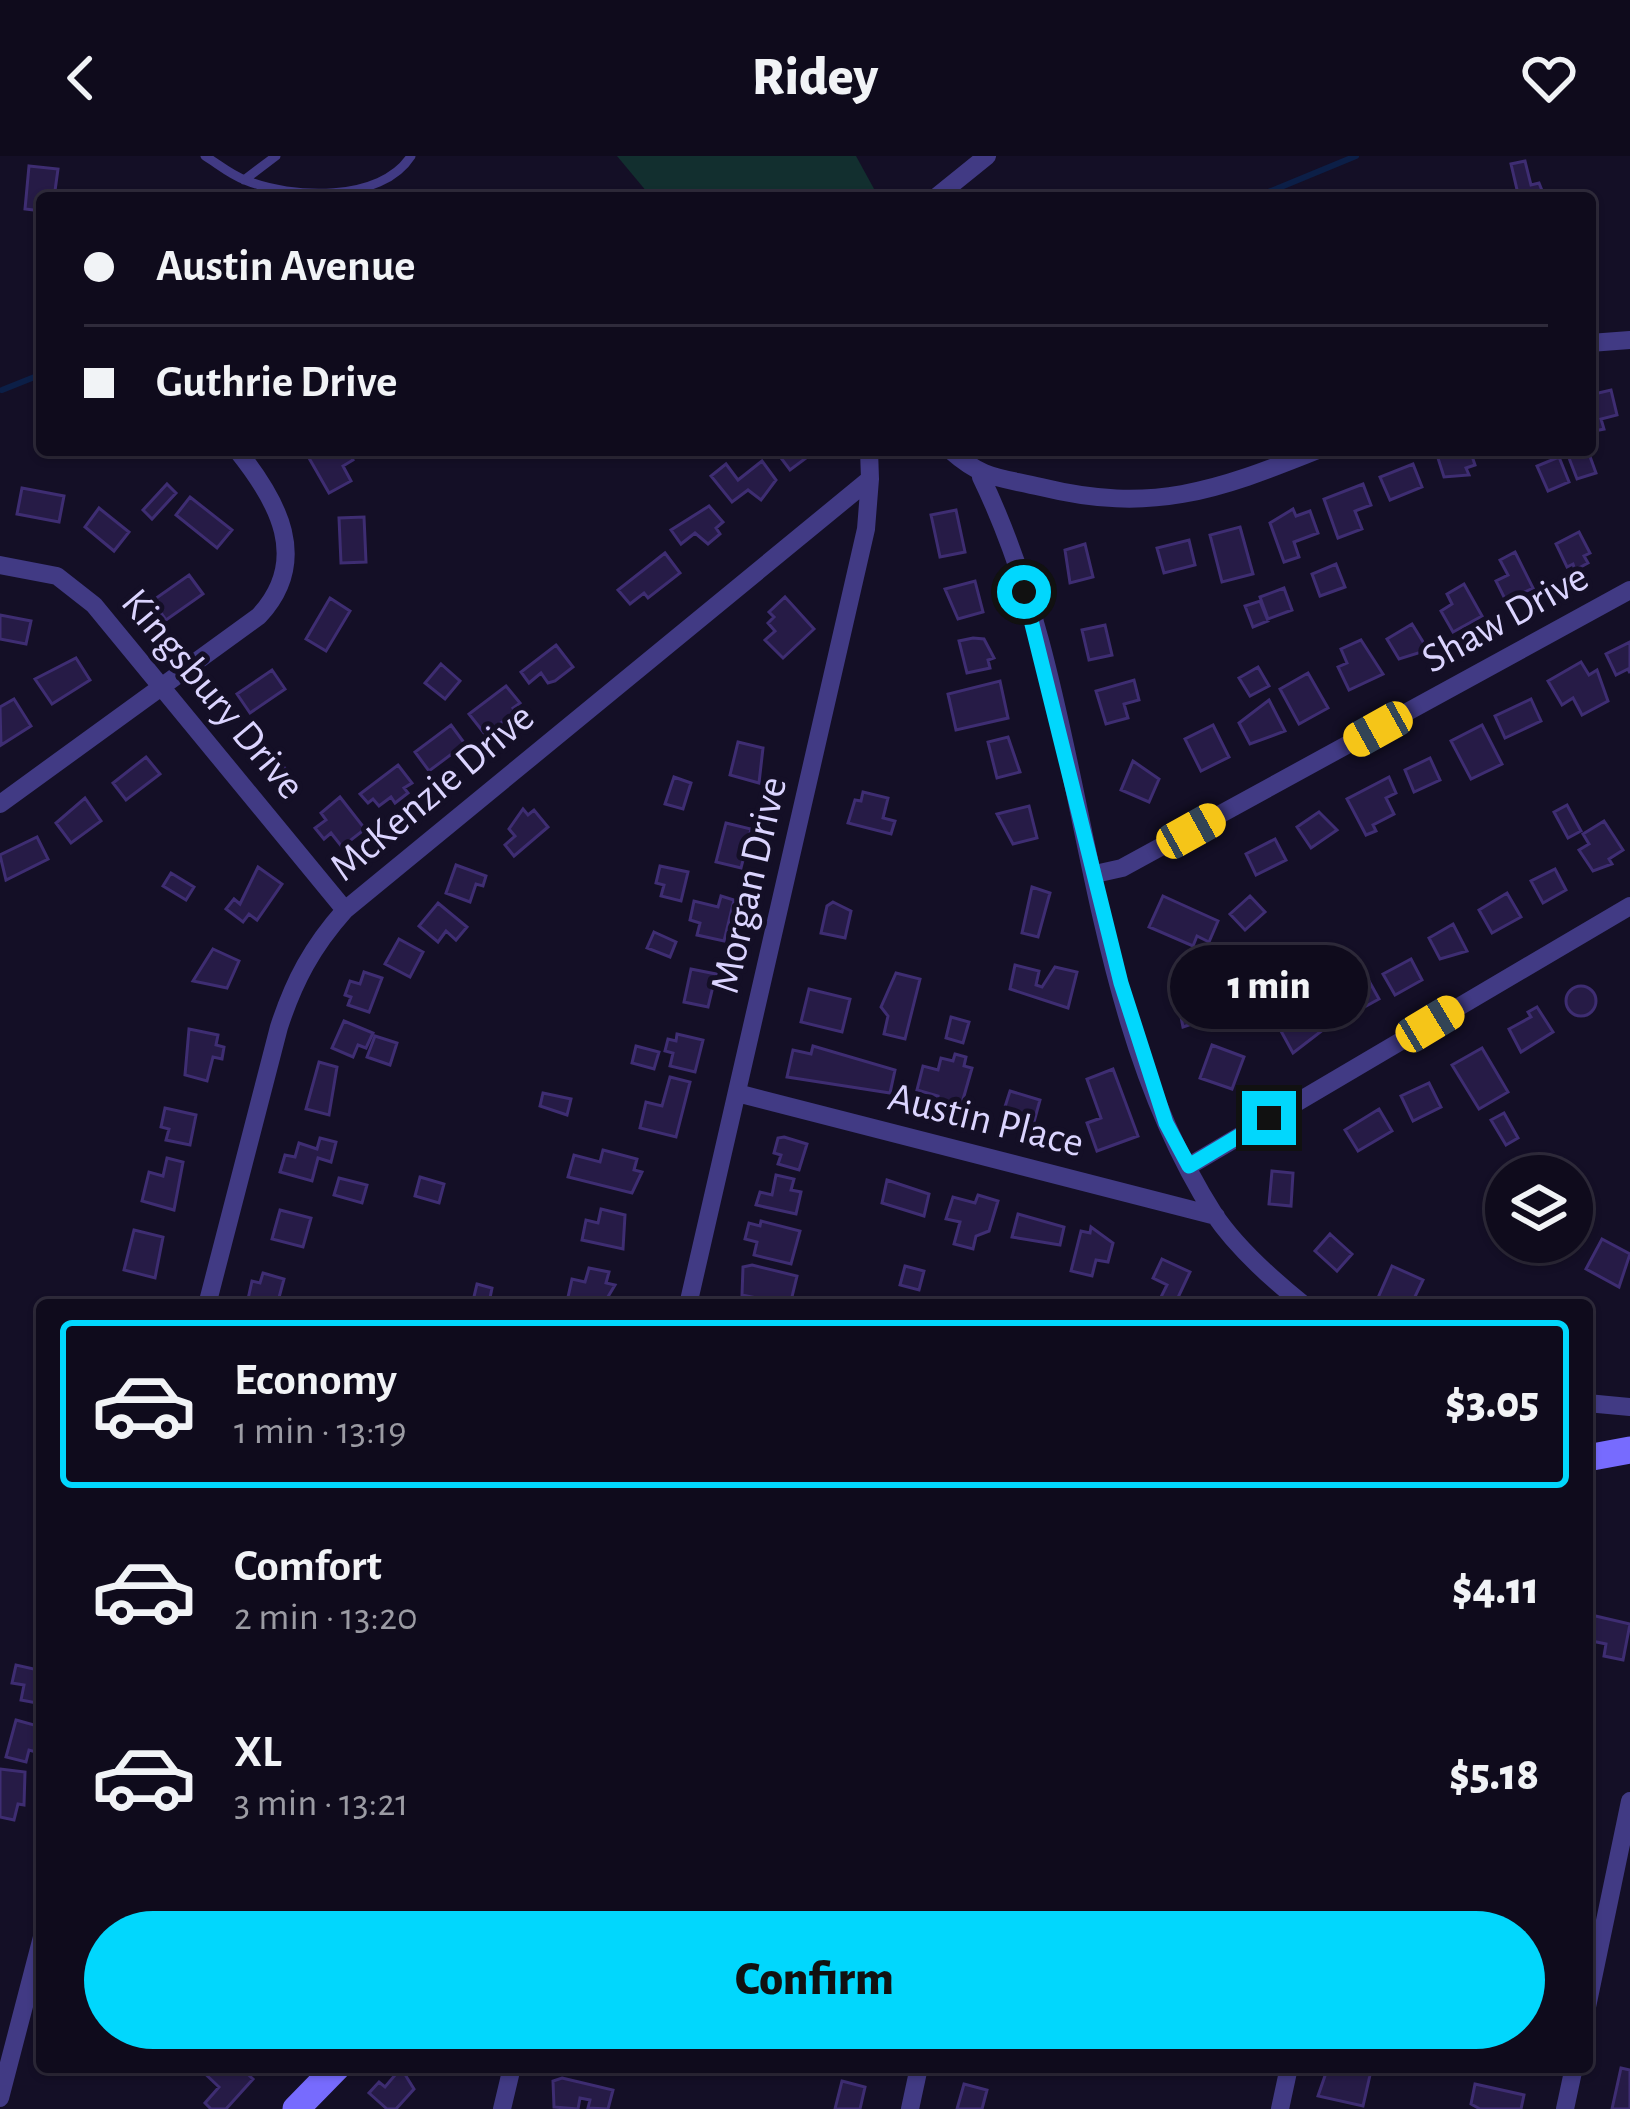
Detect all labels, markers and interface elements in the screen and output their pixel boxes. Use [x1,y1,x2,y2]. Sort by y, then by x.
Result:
icon: back [48,45,114,111]
icon: heart [1516,45,1582,111]
text: Ridey [752,51,878,105]
text: Austin Avenue [156,244,416,289]
text: Guthrie Drive [156,360,397,405]
street label: Shaw Drive [1415,555,1595,681]
route start [997,565,1051,619]
street label: Kingsbury Drive [113,581,313,807]
street label: McKenzie Drive [322,695,542,889]
car [1338,696,1418,762]
street label: Morgan Drive [704,773,794,997]
car [1151,798,1231,864]
callout: 1 min [1170,944,1368,1028]
text: 1 min [1227,967,1311,1006]
car [1390,990,1470,1058]
street label: Austin Place [884,1075,1088,1165]
route end [1242,1091,1296,1145]
map controls [1485,1155,1593,1263]
button: layers [1485,1155,1593,1263]
icon: car [90,1350,198,1458]
text: Economy [234,1358,397,1403]
text: $3.05 [1445,1381,1539,1426]
text: 1 min · 13:19 [234,1412,407,1451]
icon: car [90,1536,198,1644]
text: Comfort [234,1544,382,1589]
text: $4.11 [1452,1567,1539,1612]
text: 2 min · 13:20 [234,1598,418,1637]
icon: car [90,1722,198,1830]
text: XL [234,1730,282,1775]
text: $5.18 [1449,1753,1539,1798]
text: 3 min · 13:21 [234,1784,409,1823]
button: Confirm [84,1911,1545,2049]

